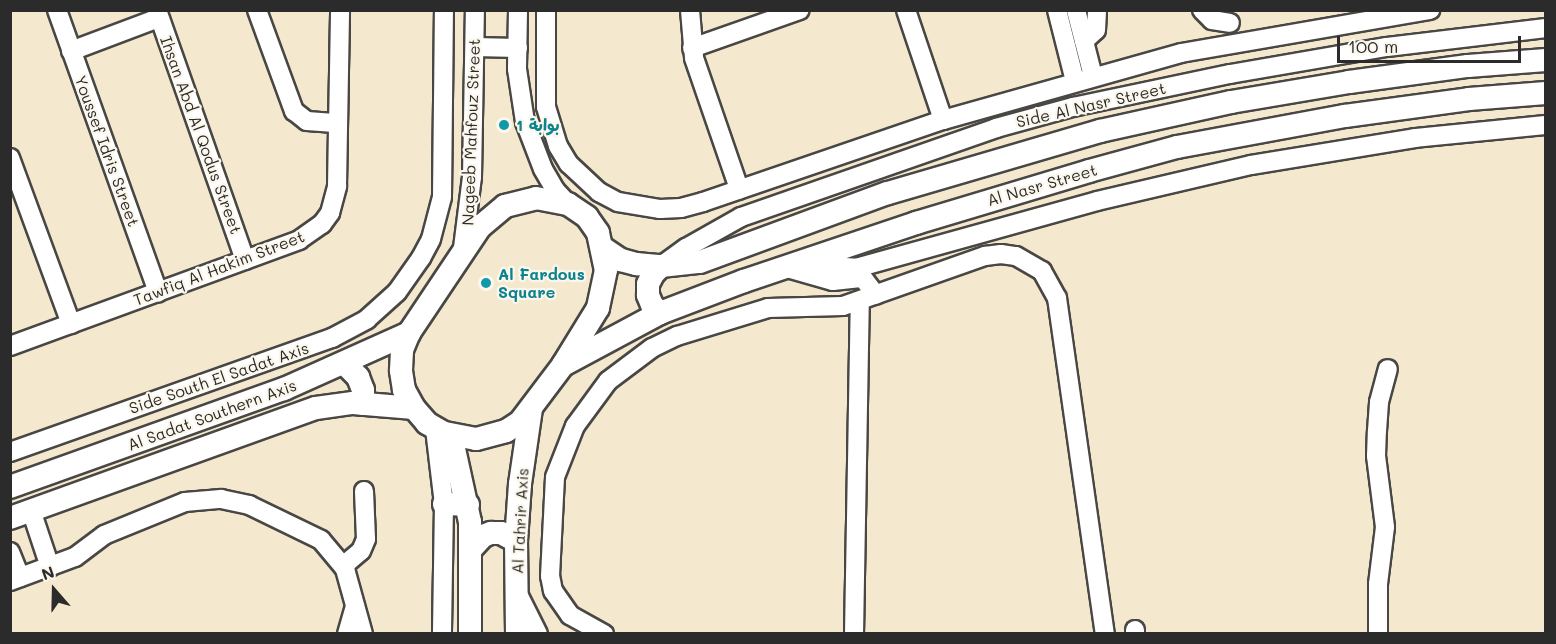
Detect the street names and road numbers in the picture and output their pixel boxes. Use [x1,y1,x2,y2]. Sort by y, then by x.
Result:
street label: Ihsan Abd Al Qodus Street [156,33,246,237]
street label: Nageeb Mahfouz Street [458,38,484,226]
street label: Youssef Idris Street [71,73,143,229]
street label: Side Al Nasr Street [1014,78,1168,132]
street label: Al Nasr Street [985,160,1099,210]
street label: Tawfiq Al Hakim Street [131,227,307,309]
street label: Side South El Sadat Axis [127,338,311,418]
street label: Al Sadat Southern Axis [125,375,299,455]
street label: Al Tahrir Axis [508,468,532,574]

